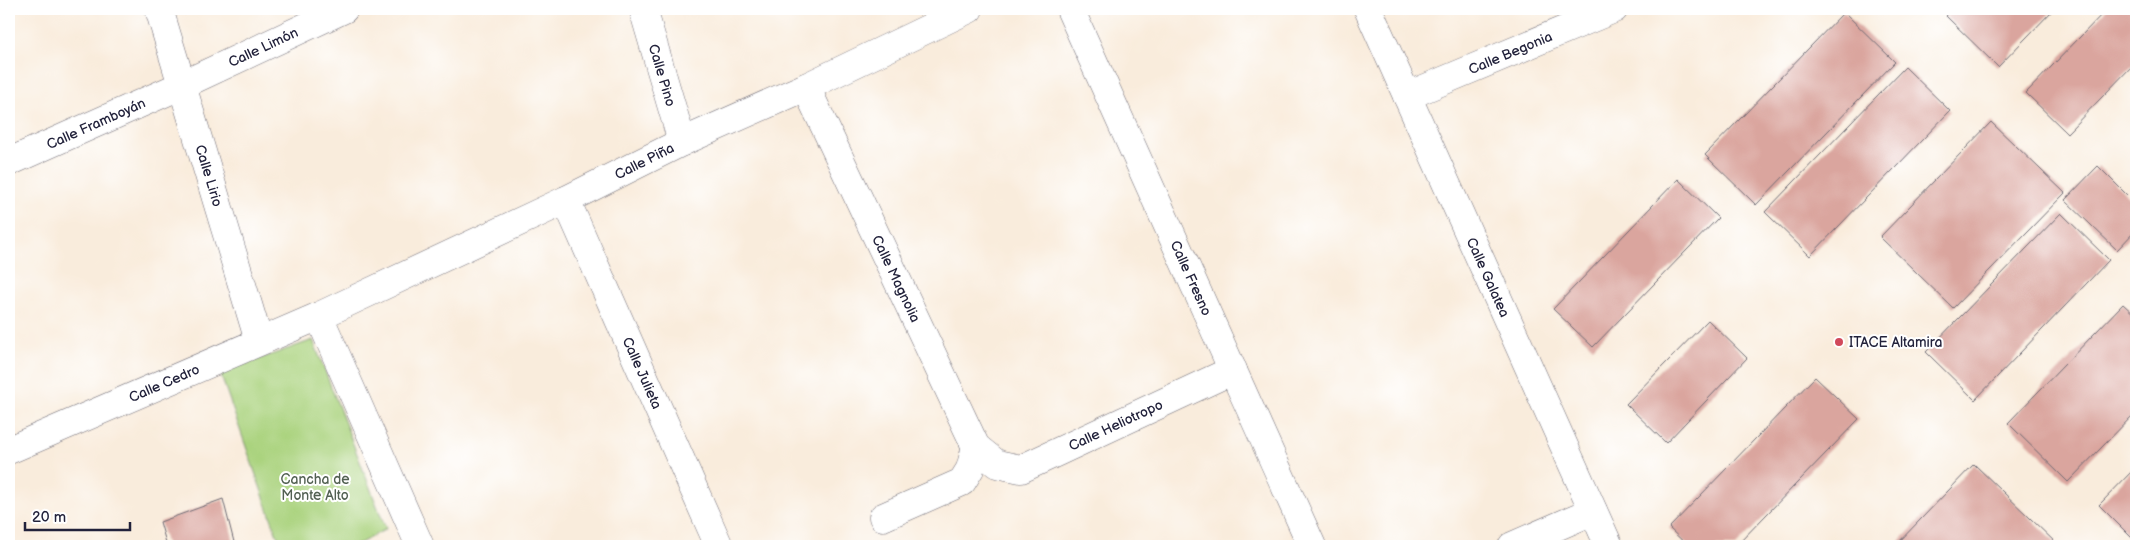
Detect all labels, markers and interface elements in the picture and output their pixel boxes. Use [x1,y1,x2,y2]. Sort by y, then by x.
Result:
street label: Calle Limón [226,23,301,71]
street label: Calle Begonia [1466,27,1555,78]
street label: Calle Pino [645,42,680,108]
street label: Calle Framboyán [44,94,148,153]
street label: Calle Piña [612,139,677,183]
street label: Calle Lirio [192,143,227,209]
street label: Calle Magnolia [869,232,924,325]
street label: Calle Galatea [1463,235,1514,320]
street label: Calle Fresno [1167,238,1215,318]
street label: Calle Julieta [619,334,666,412]
place label: ITACE Altamira [1849,334,1943,351]
marker: ITACE Altamira [1833,336,1845,348]
street label: Calle Cedro [126,360,202,406]
street label: Calle Heliotropo [1066,396,1165,454]
park label: Cancha de Monte Alto [281,471,350,504]
scale bar [25,500,130,532]
text: 20 m [32,508,66,527]

